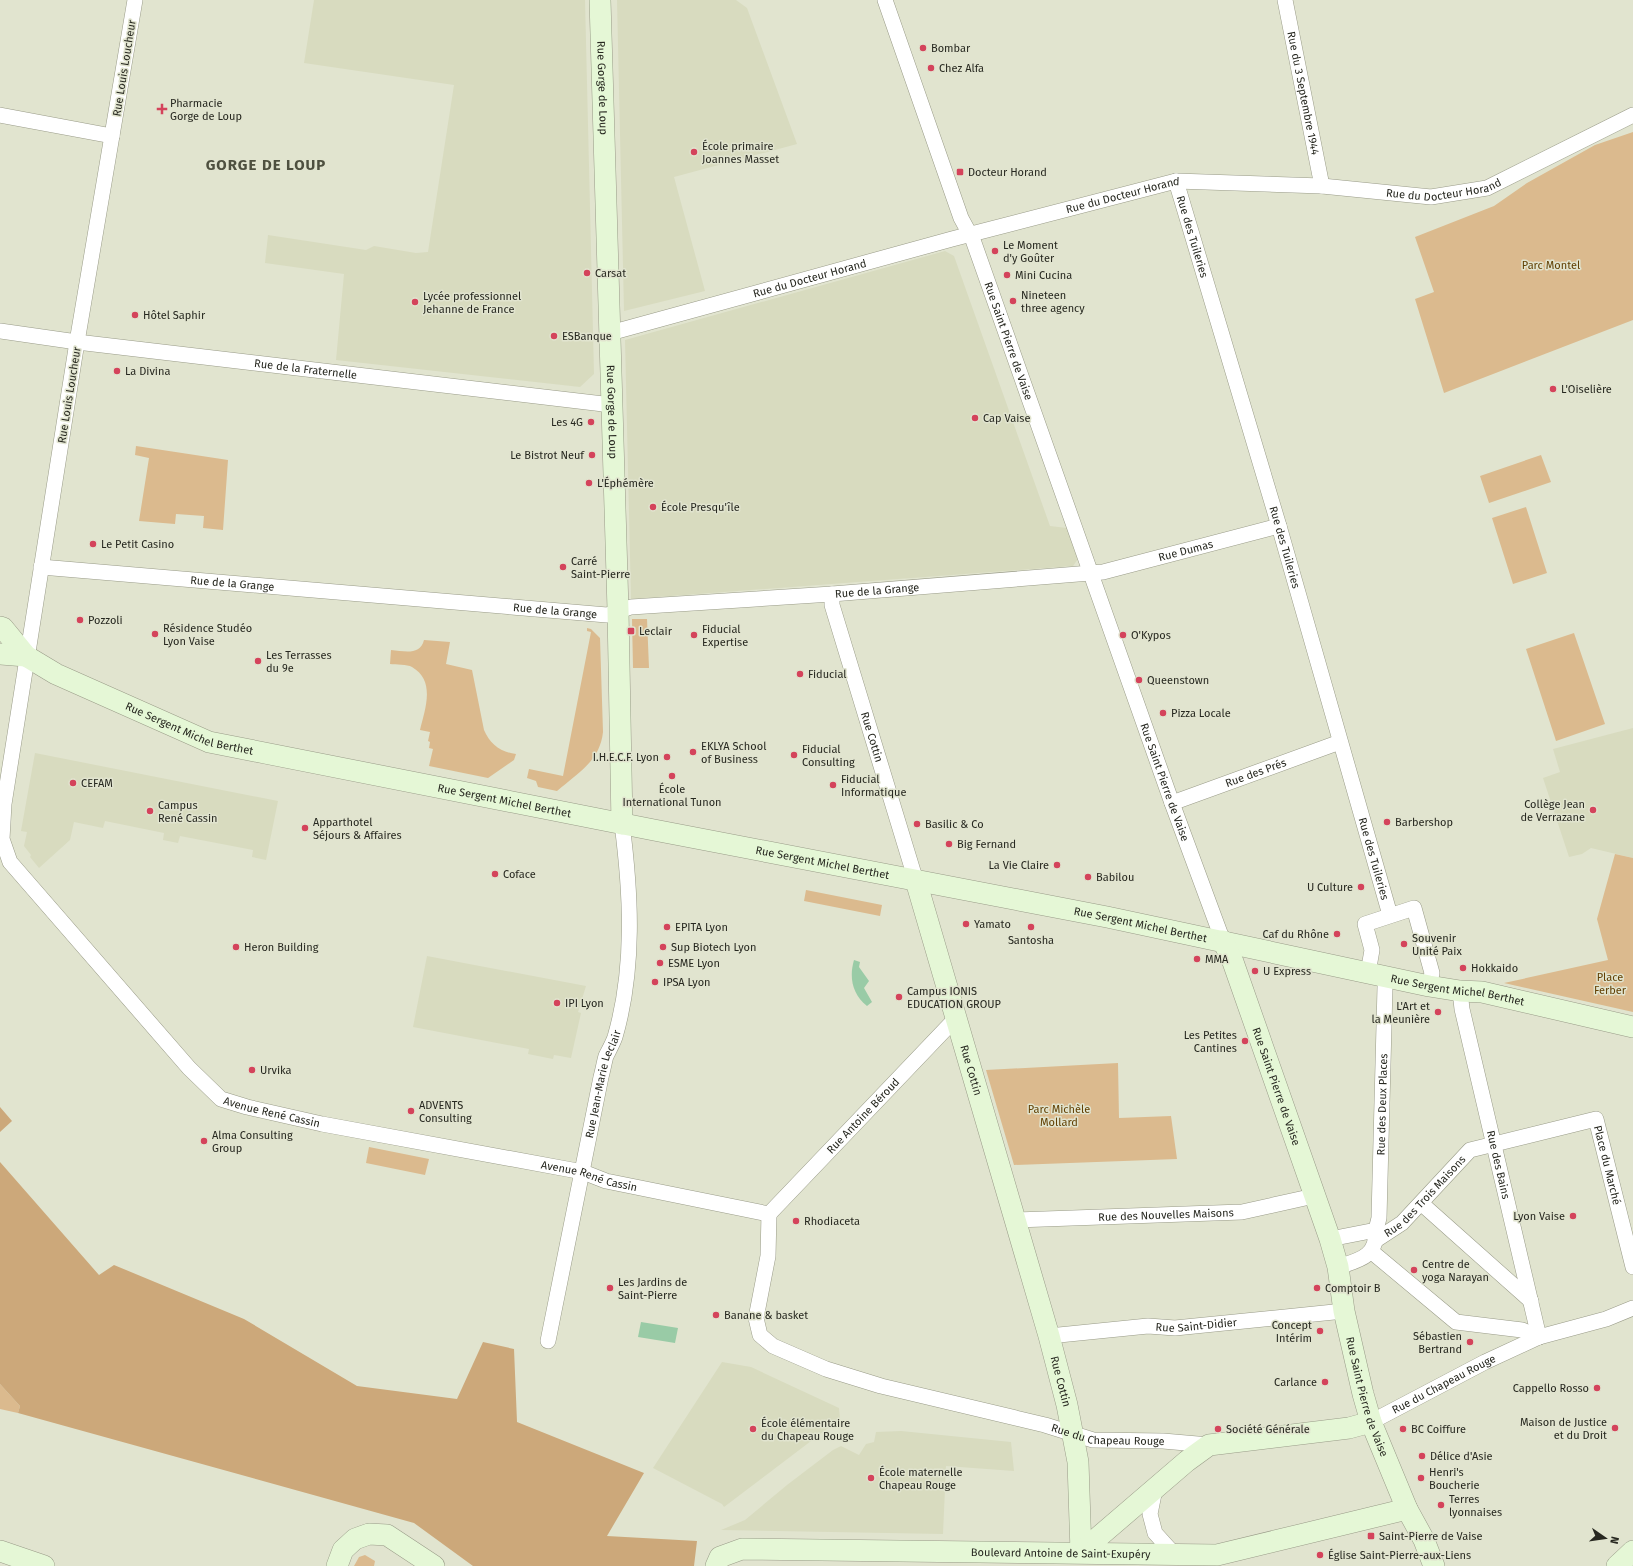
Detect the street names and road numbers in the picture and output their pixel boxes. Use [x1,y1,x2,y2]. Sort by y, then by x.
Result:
street label: Rue Louis Loucheur [110,18,139,117]
street label: Rue du 3 Septembre 1944 [1284,30,1322,156]
street label: Rue Gorge de Loup [594,41,610,135]
street label: Rue du Docteur Horand [1065,175,1180,216]
street label: Rue du Docteur Horand [1385,176,1504,204]
street label: Rue des Tuileries [1174,194,1211,279]
street label: Rue du Docteur Horand [752,257,868,300]
street label: Rue Saint Pierre de Vaise [981,280,1035,402]
street label: Rue Louis Loucheur [55,345,84,444]
street label: Rue de la Fraternelle [253,357,358,382]
street label: Rue Gorge de Loup [604,365,620,459]
street label: Rue des Tuileries [1266,505,1302,590]
street label: Rue Dumas [1157,538,1214,564]
street label: Rue de la Grange [190,574,275,594]
street label: Rue de la Grange [835,581,920,601]
street label: Rue de la Grange [513,601,598,621]
street label: Rue Sergent Michel Berthet [123,700,254,758]
street label: Rue Cottin [858,710,885,764]
street label: Rue Saint Pierre de Vaise [1137,722,1192,843]
street label: Rue des Prés [1224,756,1288,790]
street label: Rue Sergent Michel Berthet [436,781,572,820]
street label: Rue des Tuileries [1356,816,1391,901]
street label: Rue Sergent Michel Berthet [754,844,890,882]
street label: Rue Sergent Michel Berthet [1073,905,1208,945]
street label: Rue Sergent Michel Berthet [1389,972,1526,1009]
street label: Rue Saint Pierre de Vaise [1249,1026,1303,1147]
street label: Rue Jean-Marie Leclair [583,1028,624,1139]
street label: Rue Cottin [957,1043,984,1097]
street label: Rue des Deux Places [1375,1053,1390,1156]
street label: Rue Antoine Béroud [824,1075,902,1156]
street label: Avenue René Cassin [222,1094,321,1130]
street label: Place du Marché [1591,1124,1623,1206]
street label: Rue des Bains [1484,1129,1512,1200]
street label: Rue des Trois Maisons [1382,1153,1469,1240]
street label: Avenue René Cassin [540,1158,638,1194]
street label: Rue des Nouvelles Maisons [1098,1206,1234,1224]
street label: Rue Saint-Didier [1155,1316,1238,1335]
street label: Rue Saint Pierre de Vaise [1343,1335,1391,1459]
street label: Rue du Chapeau Rouge [1390,1352,1498,1417]
street label: Rue Cottin [1048,1355,1073,1408]
street label: Rue du Chapeau Rouge [1050,1421,1165,1448]
street label: Boulevard Antoine de Saint-Exupéry [971,1546,1151,1561]

